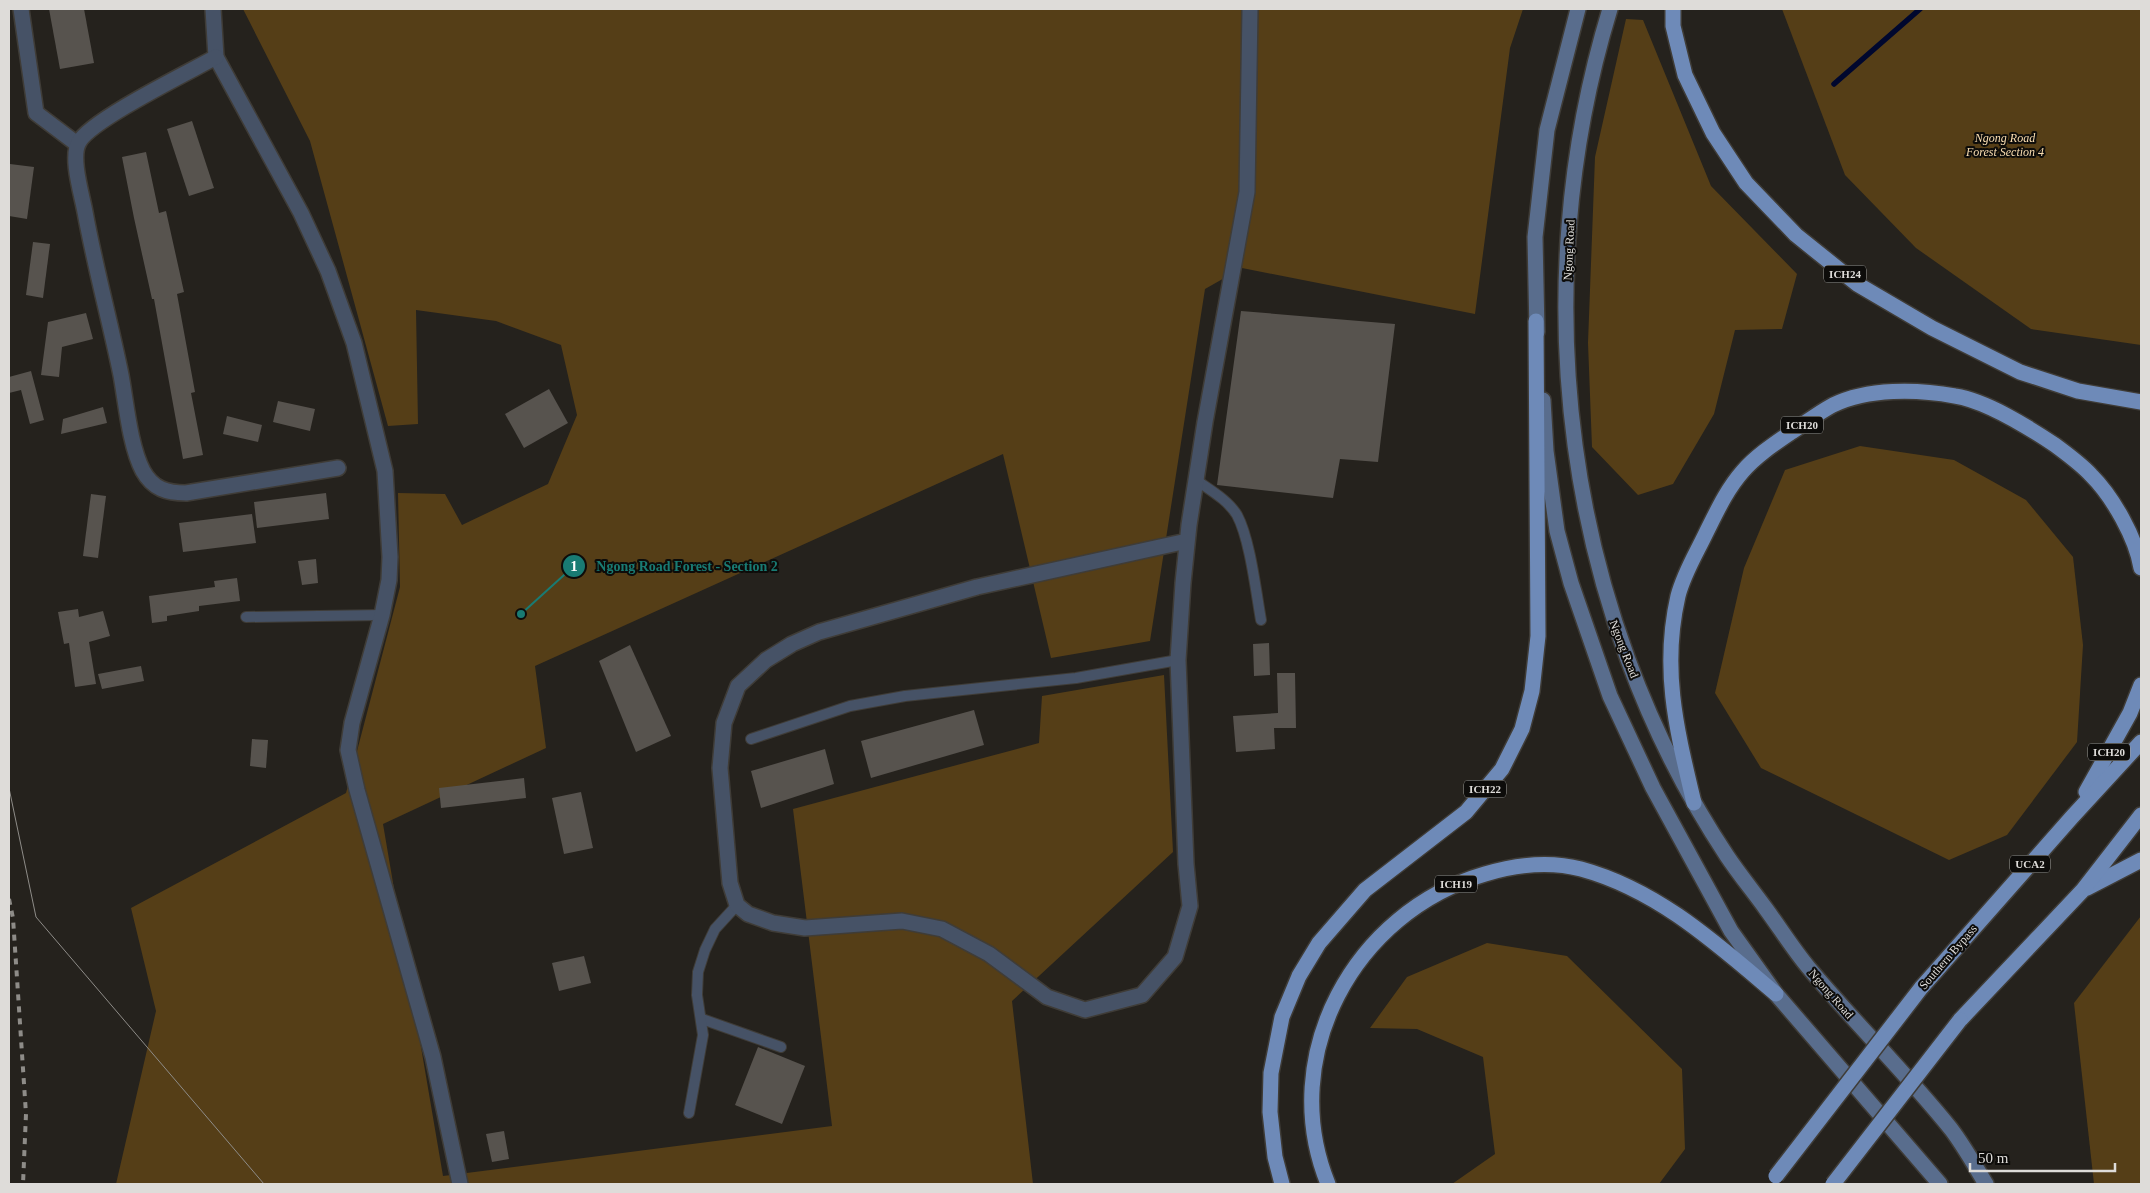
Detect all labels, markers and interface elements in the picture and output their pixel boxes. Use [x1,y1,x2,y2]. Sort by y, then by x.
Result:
park label: Ngong Road Forest Section 4 [1965,131,2044,159]
street label: Ngong Road [1560,219,1578,281]
road number: ICH24 [1824,266,1866,282]
road number: ICH20 [1781,416,1823,434]
callout: Ngong Road Forest - Section 2 [561,552,787,581]
text: 1 [570,558,578,574]
text: Ngong Road Forest - Section 2 [596,559,778,574]
street label: Ngong Road [1607,618,1641,680]
road number: ICH20 [2088,744,2130,760]
road number: ICH22 [1464,781,1506,798]
road number: UCA2 [2010,856,2050,872]
road number: ICH19 [1435,876,1477,892]
street label: Southern Bypass [1916,922,1980,992]
street label: Ngong Road [1806,966,1856,1022]
scale bar [1970,1140,2115,1172]
text: 50 m [1978,1150,2009,1166]

